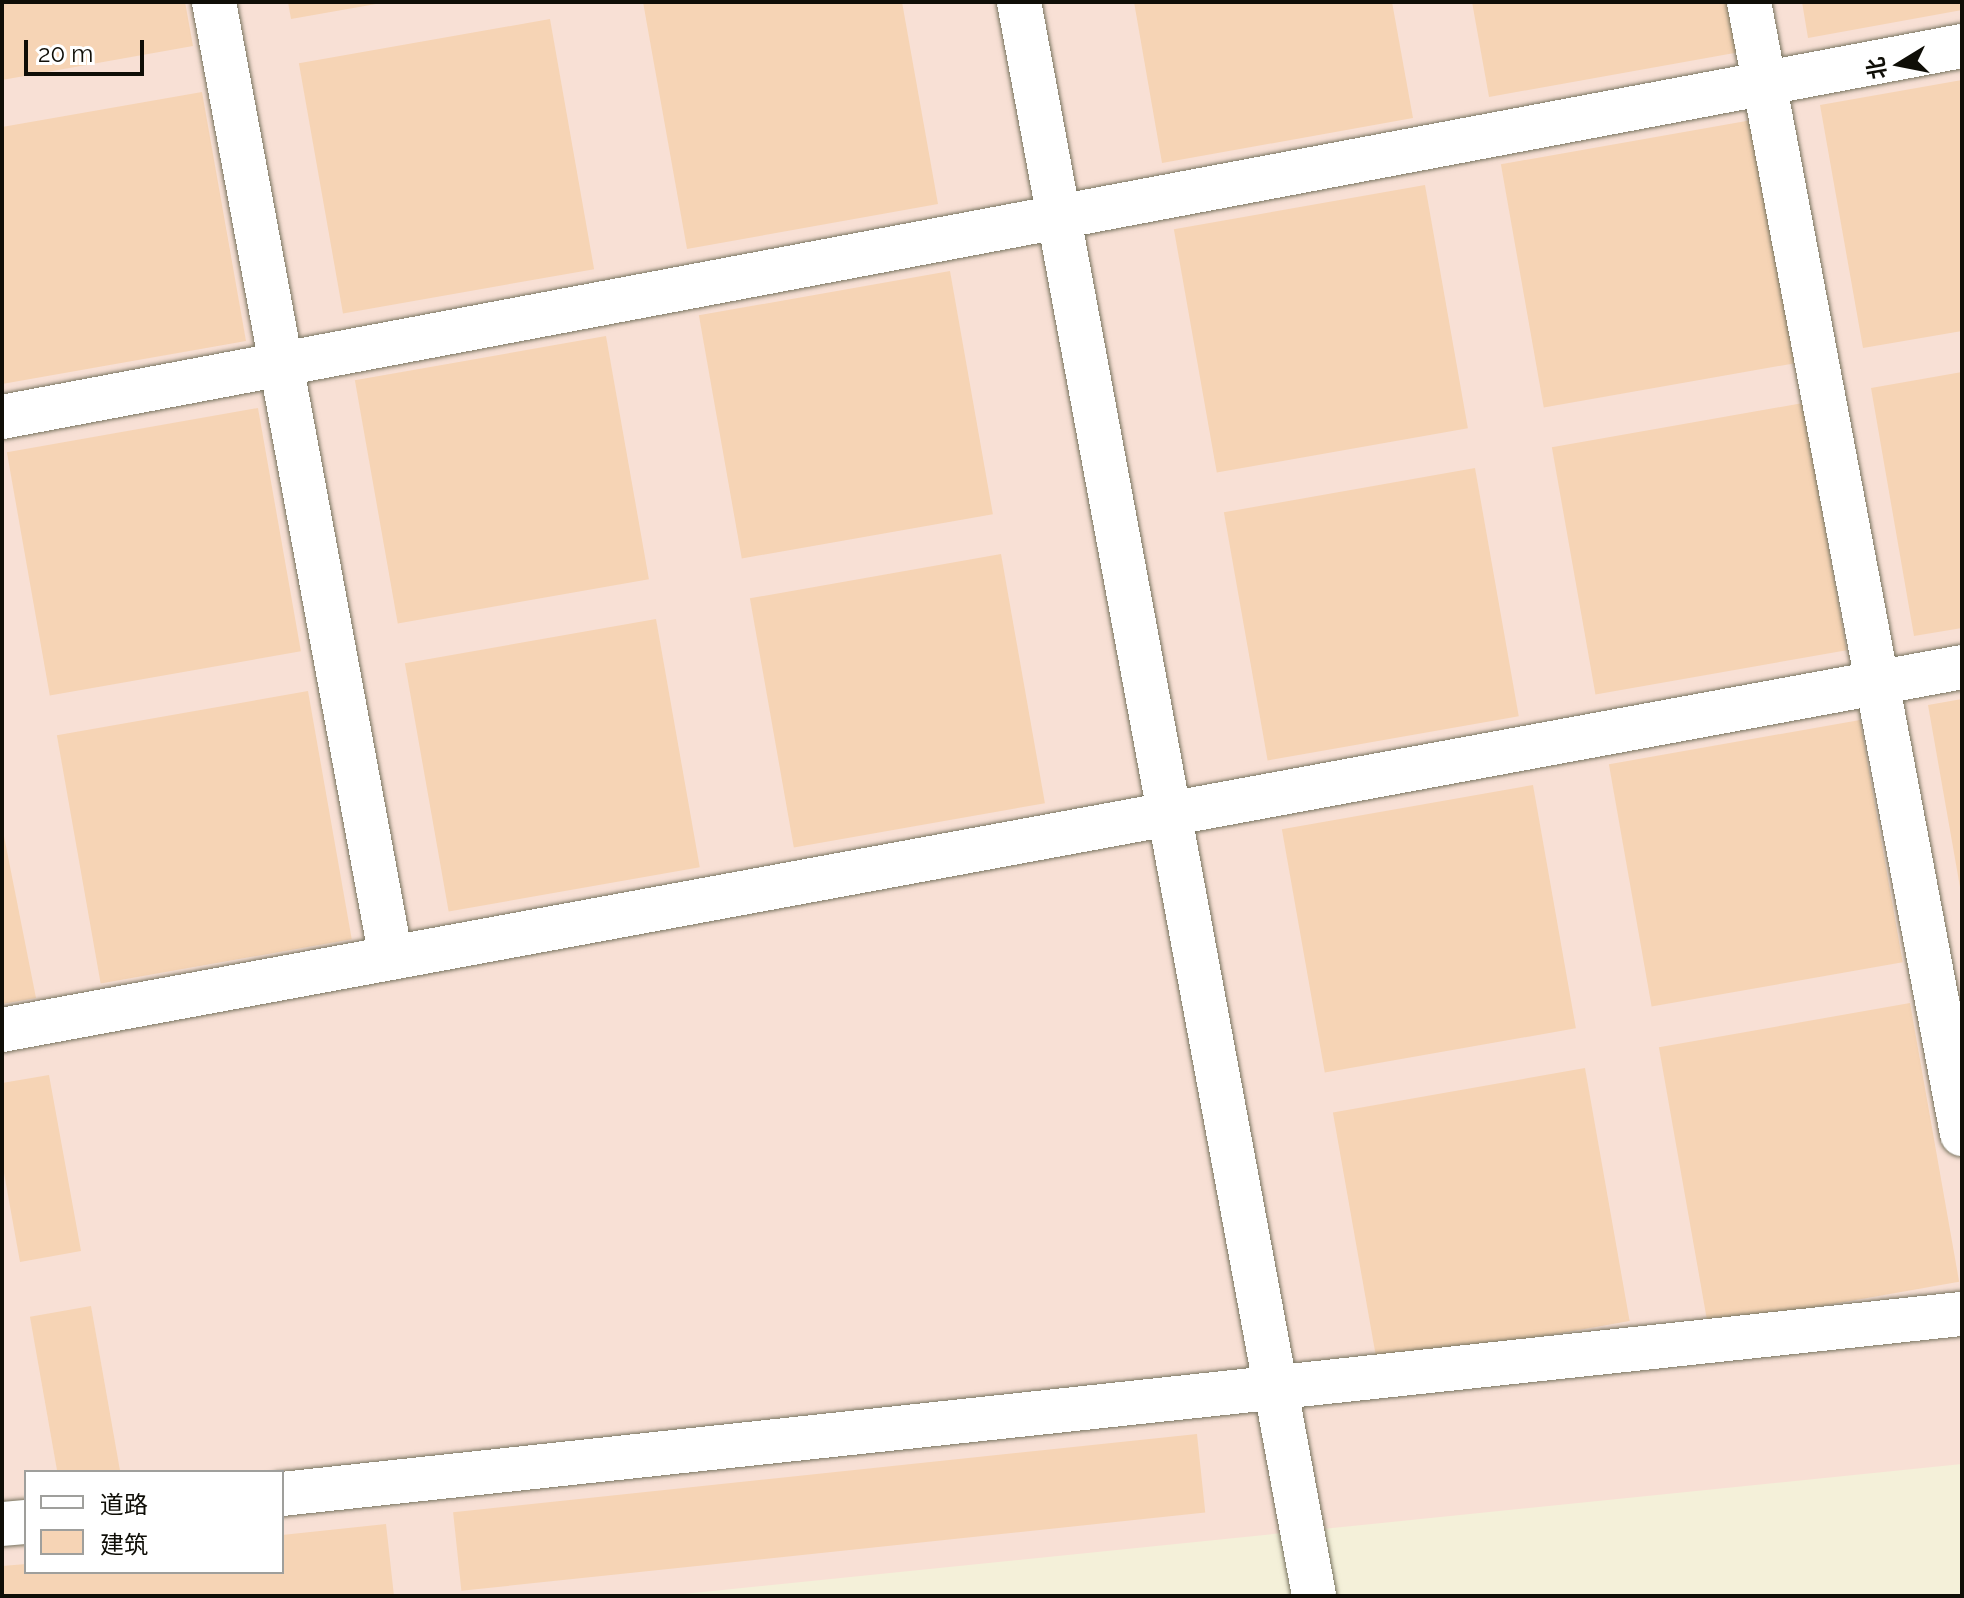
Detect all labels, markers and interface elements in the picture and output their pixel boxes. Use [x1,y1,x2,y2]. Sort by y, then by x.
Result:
scale bar [28,24,148,74]
north arrow [1860,24,1940,104]
text: 20 m [38,39,93,68]
text: 北 [1862,55,1891,81]
legend [24,1470,284,1574]
text: 道路 [100,1490,148,1519]
text: 建筑 [100,1530,148,1559]

